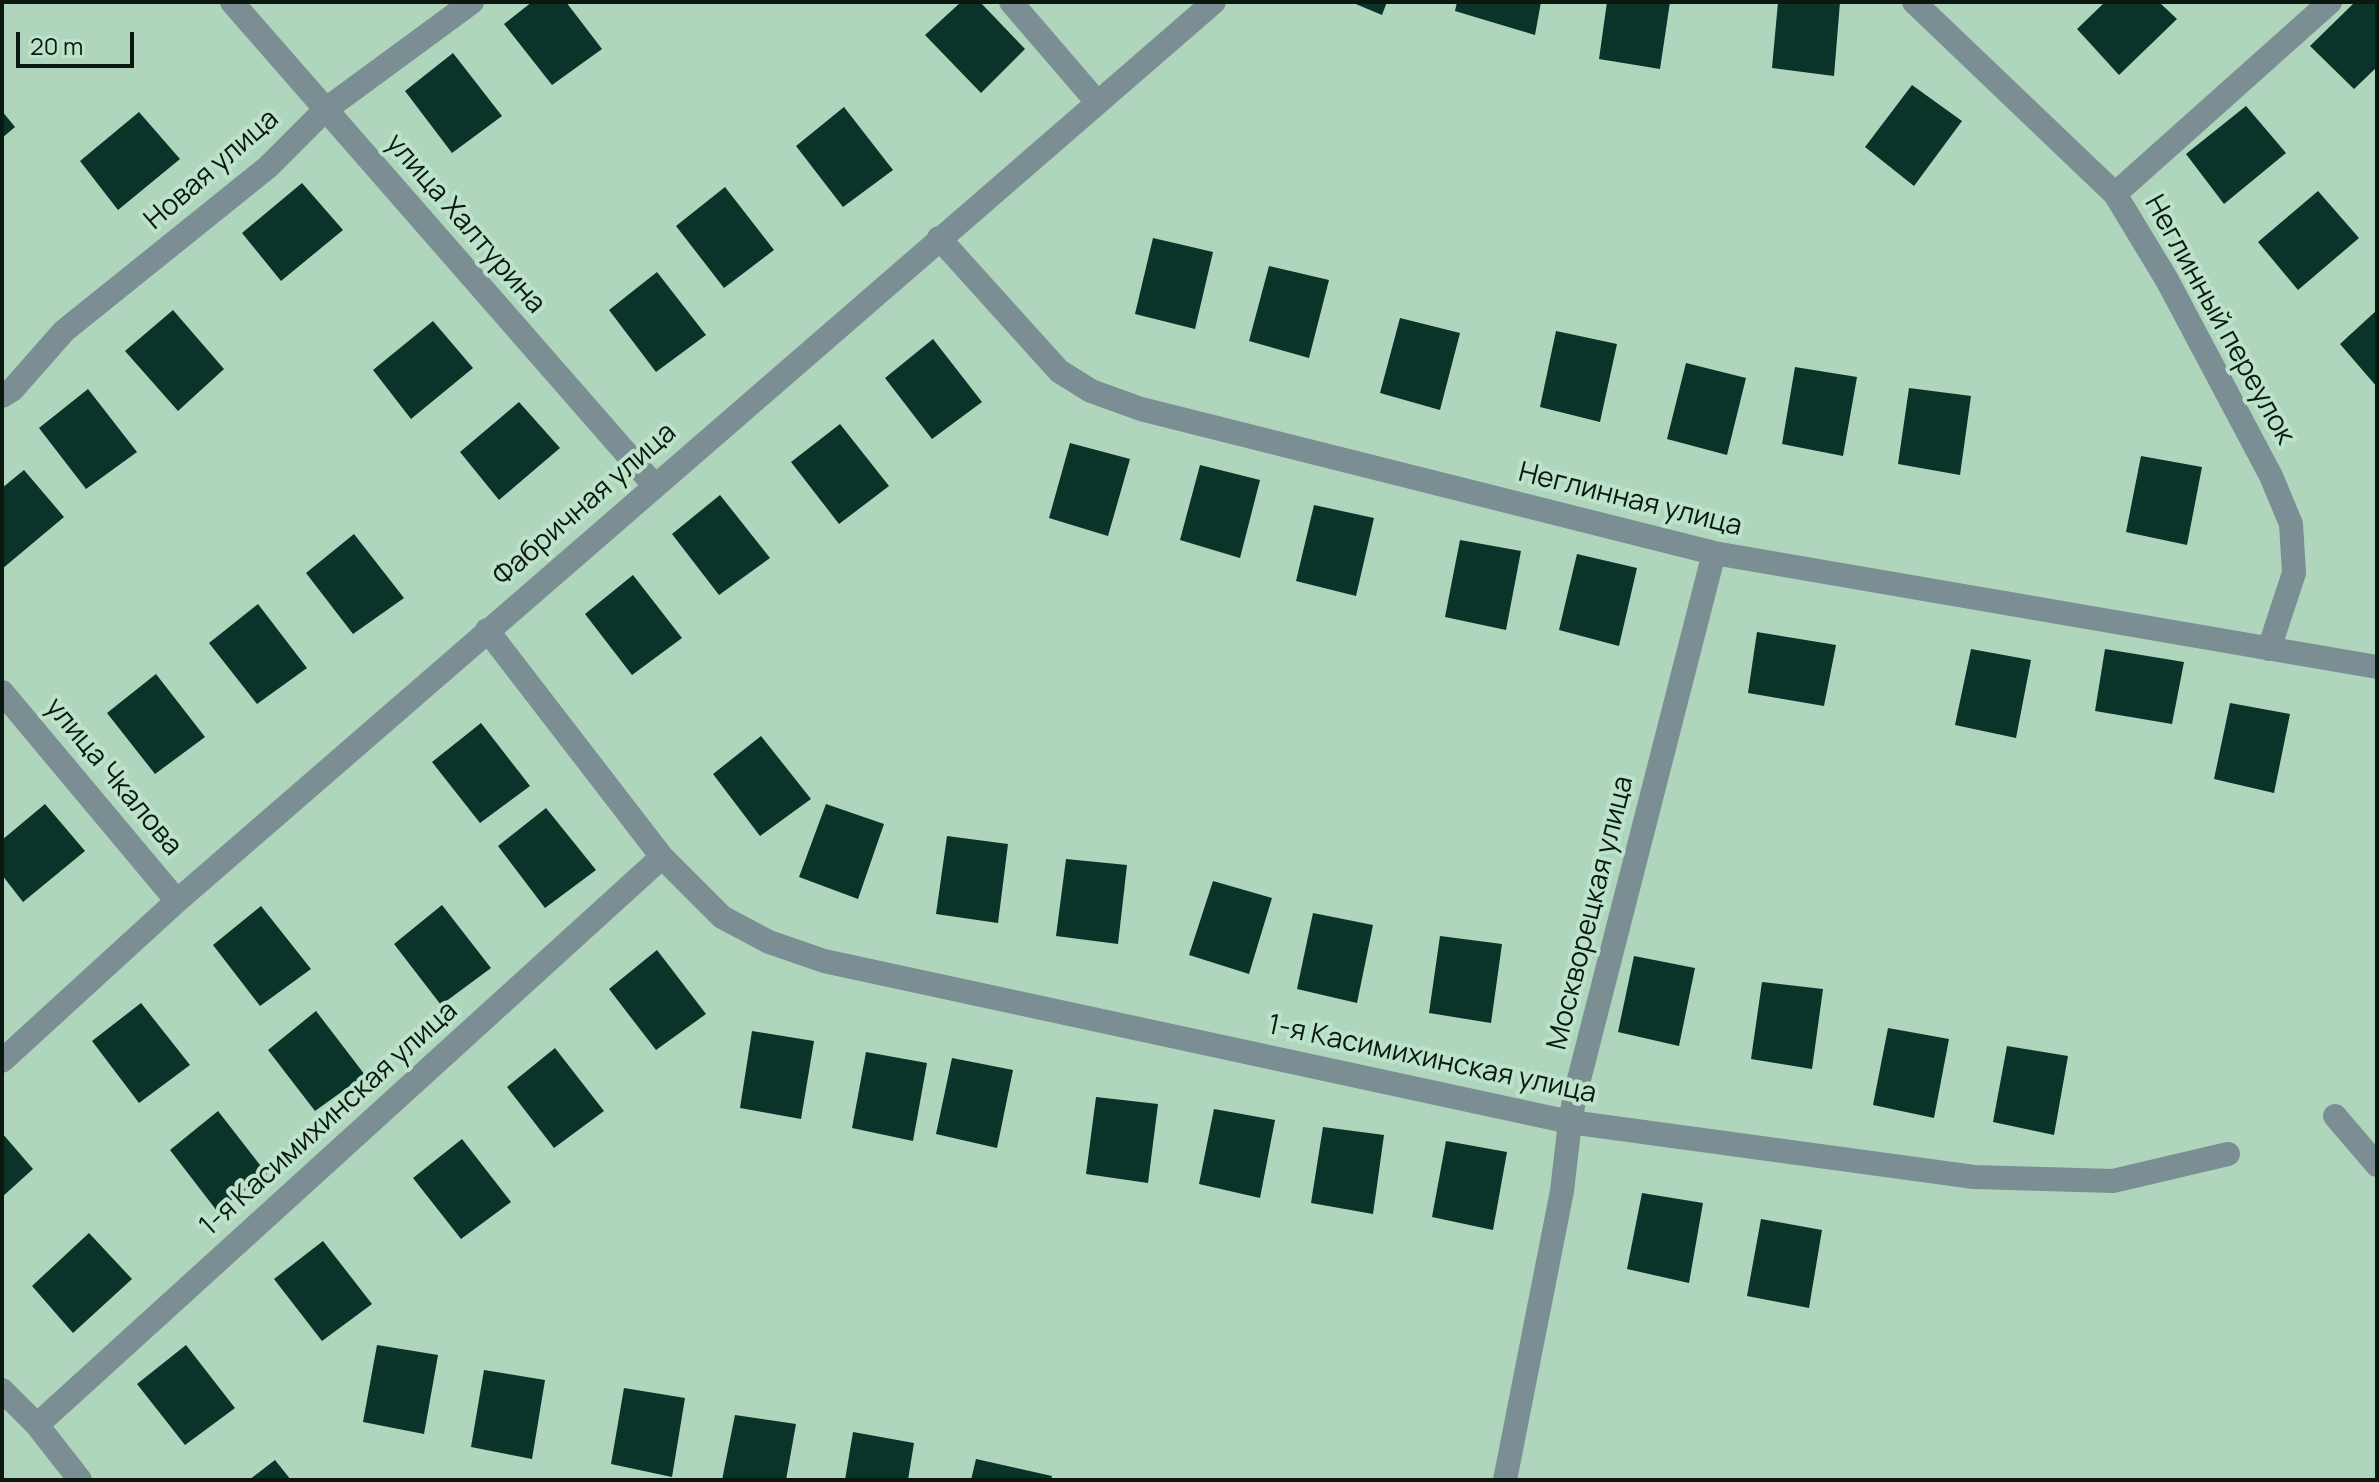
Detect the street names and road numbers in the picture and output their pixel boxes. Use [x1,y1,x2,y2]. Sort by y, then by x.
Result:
street label: Новая улица [138,103,286,237]
street label: улица Халтурина [378,127,552,321]
street label: Неглинный переулок [2137,190,2301,450]
street label: Фабричная улица [487,416,683,594]
street label: Неглинная улица [1515,456,1745,544]
street label: улица Чкалова [37,691,189,863]
street label: Москворецкая улица [1541,773,1641,1053]
street label: 1-я Касимихинская улица [193,994,465,1244]
street label: 1-я Касимихинская улица [1265,1009,1599,1111]

